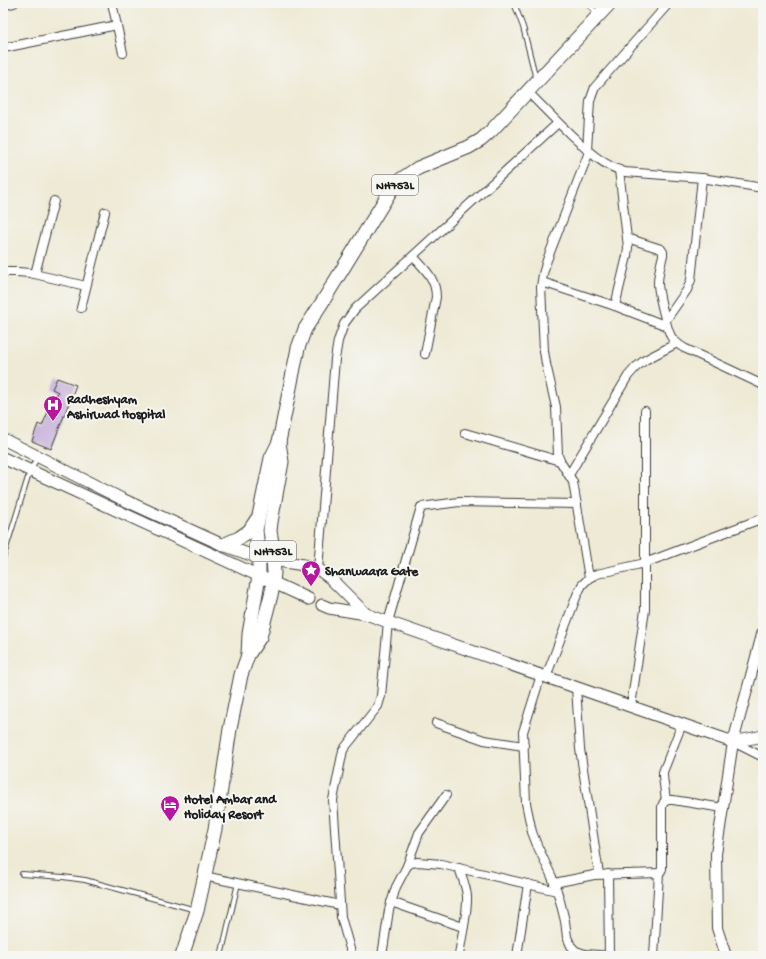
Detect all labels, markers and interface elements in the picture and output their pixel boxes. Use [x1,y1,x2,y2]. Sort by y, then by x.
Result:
road number: NH753L [372,175,418,195]
place label: Radheshyam Ashirwad Hospital [66,393,166,424]
hospital icon: Radheshyam Ashirwad Hospital [42,394,64,422]
road number: NH753L [250,541,296,561]
place icon: Shanwaara Gate [300,559,322,587]
place label: Shanwaara Gate [325,565,420,580]
place label: Hotel Ambar and Holiday Resort [184,793,277,823]
hotel icon: Hotel Ambar and Holiday Resort [159,794,181,822]

